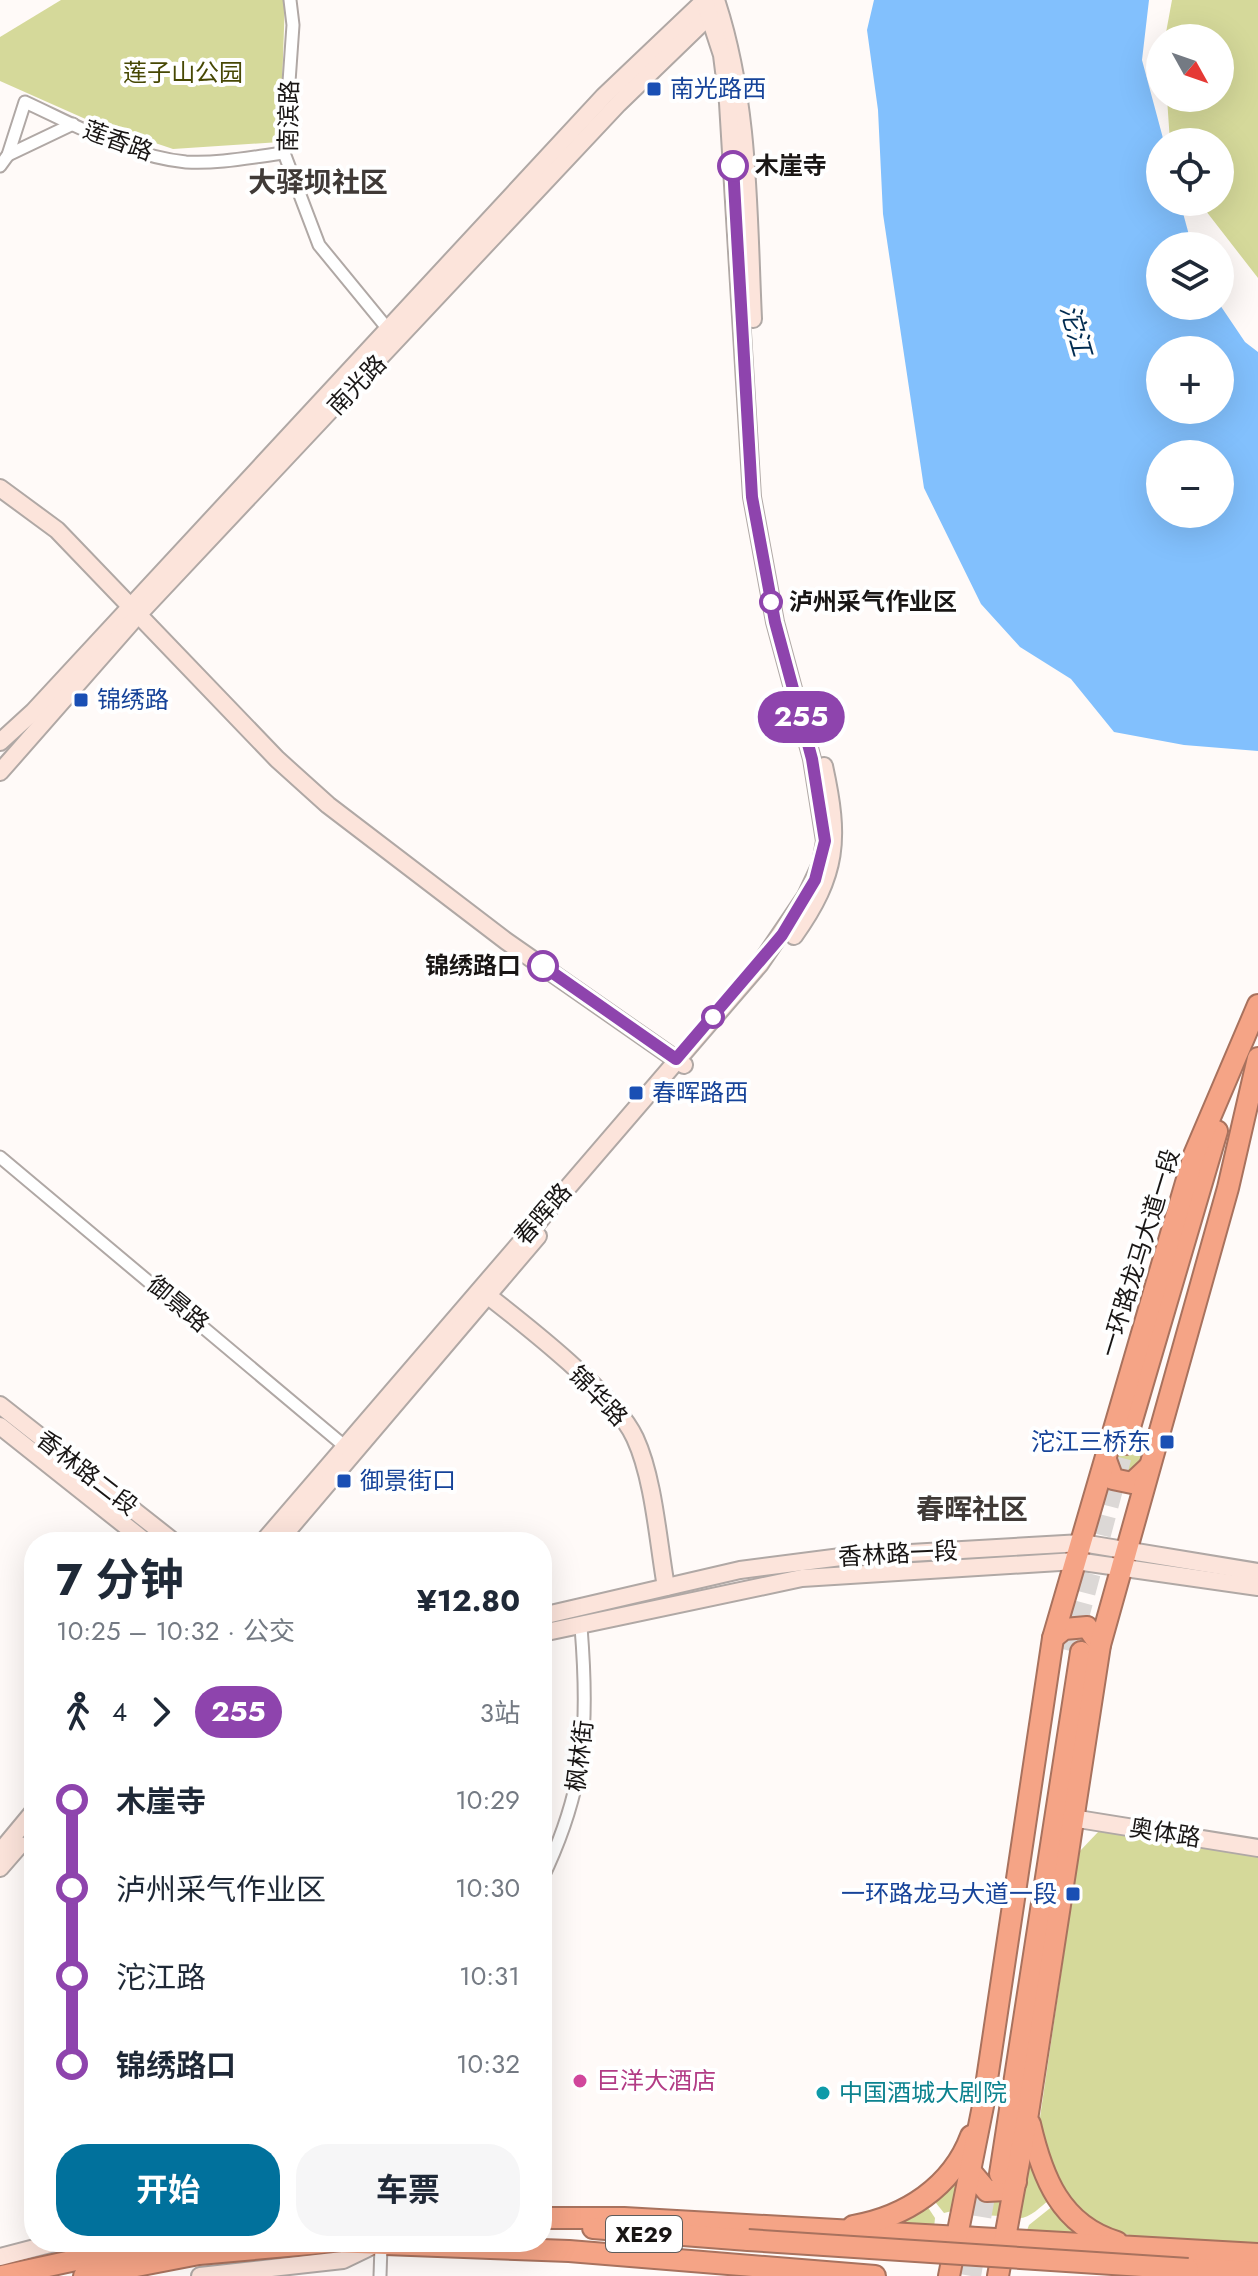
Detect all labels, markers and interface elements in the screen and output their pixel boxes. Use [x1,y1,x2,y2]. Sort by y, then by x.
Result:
north arrow [1146,24,1234,112]
map controls [1146,24,1234,528]
park label: 莲子山公园 [123,55,243,90]
place label: 南光路西 [670,71,766,106]
street label: 南滨路 [270,80,307,152]
marker: 南光路西 [645,80,663,98]
street label: 莲香路 [78,112,158,169]
button: locate [1146,128,1234,216]
place label: 木崖寺 [755,148,827,183]
marker: 木崖寺 [718,151,748,181]
district label: 大驿坝社区 [248,162,388,203]
button: layers [1146,232,1234,320]
water label: 沱江 [1051,300,1102,363]
button: + [1146,336,1234,424]
street label: 南光路 [319,347,394,423]
button: − [1146,440,1234,528]
place label: 泸州采气作业区 [789,584,957,619]
marker: 泸州采气作业区 [760,591,782,613]
place label: 锦绣路 [97,682,169,717]
marker: 锦绣路 [72,691,90,709]
line badge: 255 [755,691,847,743]
text: 255 [774,696,828,737]
place label: 锦绣路口 [425,948,521,983]
marker: 锦绣路口 [528,951,558,981]
unlabelled marker [702,1006,724,1028]
place label: 春晖路西 [652,1075,748,1110]
marker: 春晖路西 [627,1084,645,1102]
street label: 一环路龙马大道一段 [1091,1144,1188,1361]
street label: 春晖路 [506,1175,579,1252]
street label: 御景路 [139,1267,217,1340]
street label: 锦华路 [561,1358,636,1434]
street label: 香林路二段 [29,1422,145,1523]
place label: 沱江三桥东 [1031,1424,1151,1459]
marker: 沱江三桥东 [1158,1433,1176,1451]
place label: 御景街口 [360,1463,456,1498]
marker: 御景街口 [335,1472,353,1490]
district label: 春晖社区 [916,1489,1028,1530]
street label: 香林路一段 [837,1533,959,1574]
text: 7 分钟 [56,1548,184,1612]
text: ¥12.80 [417,1579,520,1622]
text: 10:25 – 10:32 · 公交 [56,1612,295,1650]
icon: walk [56,1690,100,1734]
icon: forward [139,1690,183,1734]
text: 255 [211,1691,266,1732]
text: 4 [112,1693,127,1731]
text: 3站 [480,1694,520,1732]
street label: 枫林街 [558,1718,601,1794]
text: 木崖寺 [116,1780,206,1823]
text: 10:29 [455,1781,520,1819]
street label: 奥体路 [1127,1810,1203,1855]
text: 泸州采气作业区 [116,1868,326,1911]
text: 10:30 [455,1869,520,1907]
place label: 一环路龙马大道一段 [841,1876,1057,1911]
marker: 一环路龙马大道一段 [1064,1885,1082,1903]
text: 沱江路 [116,1956,206,1999]
text: 10:31 [459,1957,520,1995]
text: 锦绣路口 [116,2044,236,2087]
text: 10:32 [456,2045,520,2083]
place label: 巨洋大酒店 [596,2063,716,2098]
marker: 巨洋大酒店 [571,2072,589,2090]
place label: 中国酒城大剧院 [839,2075,1007,2110]
marker: 中国酒城大剧院 [814,2084,832,2102]
button: 开始 [56,2144,280,2236]
button: 车票 [296,2144,520,2236]
road number: XE29 [606,2216,682,2252]

